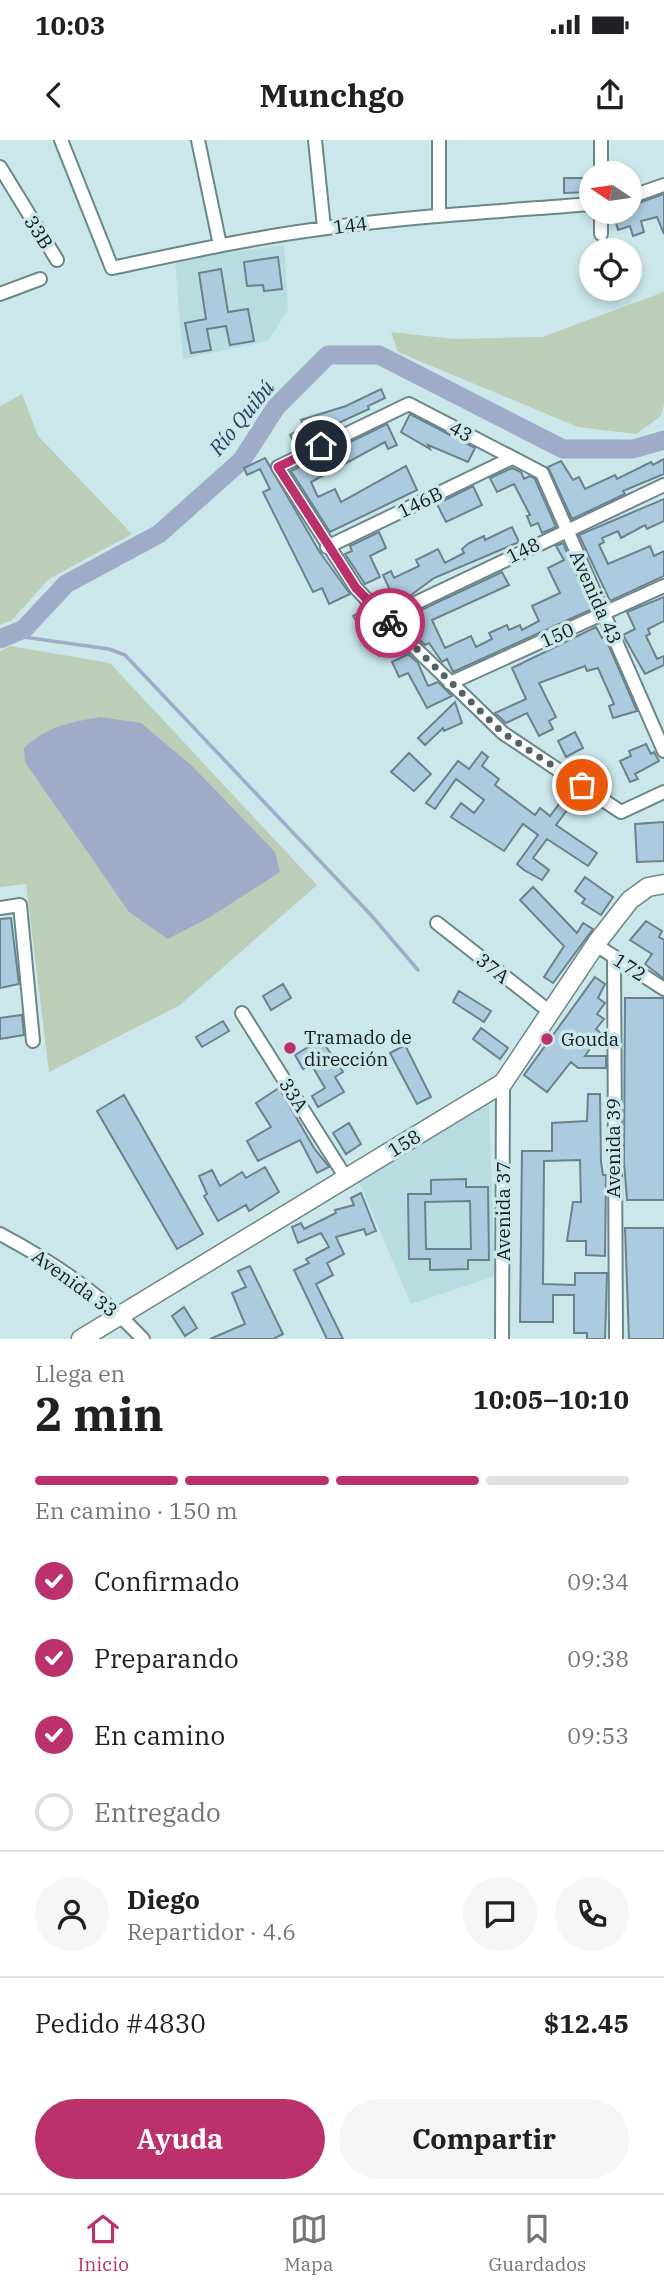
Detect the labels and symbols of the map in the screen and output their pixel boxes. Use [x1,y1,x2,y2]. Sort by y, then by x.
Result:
north arrow [579,161,642,224]
street label: 33B [19,211,59,253]
street label: 144 [332,211,368,239]
water label: Río Quibú [202,374,280,462]
street label: 43 [445,415,477,447]
pin [291,416,351,476]
street label: 146B [394,481,446,523]
street label: 148 [502,532,544,568]
street label: Avenida 43 [565,546,627,648]
courier [355,588,425,658]
street label: 150 [536,617,578,653]
pin [552,755,612,815]
street label: 37A [472,947,514,989]
street label: 172 [609,948,651,986]
place label: Tramado de dirección [304,1025,412,1071]
place label: Gouda [561,1027,619,1051]
marker: Gouda [539,1031,555,1047]
marker: Tramado de dirección [282,1040,298,1056]
street label: 33A [274,1073,314,1117]
street label: Avenida 39 [601,1098,625,1198]
street label: 158 [383,1124,425,1162]
street label: Avenida 37 [491,1161,515,1261]
street label: Avenida 33 [28,1244,122,1322]

